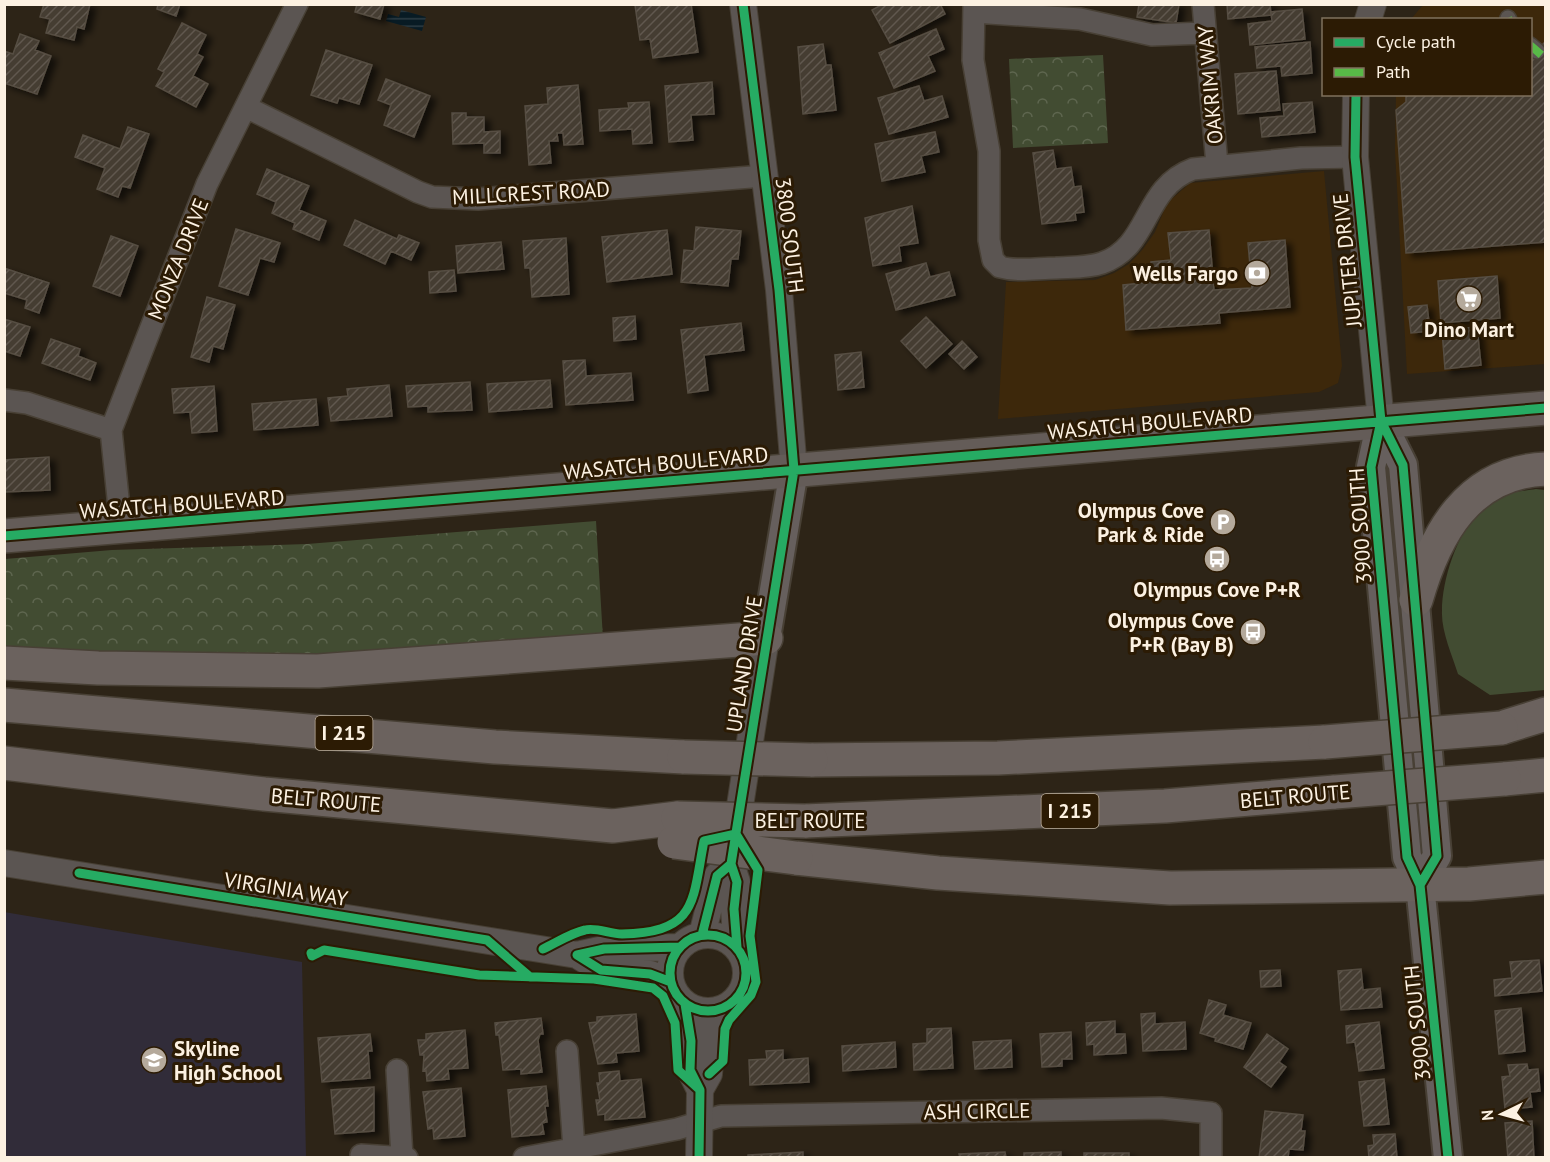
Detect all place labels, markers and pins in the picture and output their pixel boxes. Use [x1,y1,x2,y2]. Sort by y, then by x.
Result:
bank icon: Wells Fargo [1242,258,1272,288]
place label: Wells Fargo [1133,260,1238,287]
supermarket icon: Dino Mart [1454,284,1484,314]
place label: Dino Mart [1424,316,1515,343]
place label: Olympus Cove Park & Ride [1078,497,1204,548]
parking icon: Olympus Cove Park & Ride [1208,507,1238,537]
bus stop icon: Olympus Cove P+R [1202,544,1232,574]
place label: Olympus Cove P+R [1133,576,1301,603]
place label: Olympus Cove P+R (Bay B) [1108,607,1234,658]
bus stop icon: Olympus Cove P+R (Bay B) [1238,617,1268,647]
place label: Skyline High School [174,1035,283,1086]
school or university icon: Skyline High School [139,1045,169,1075]

